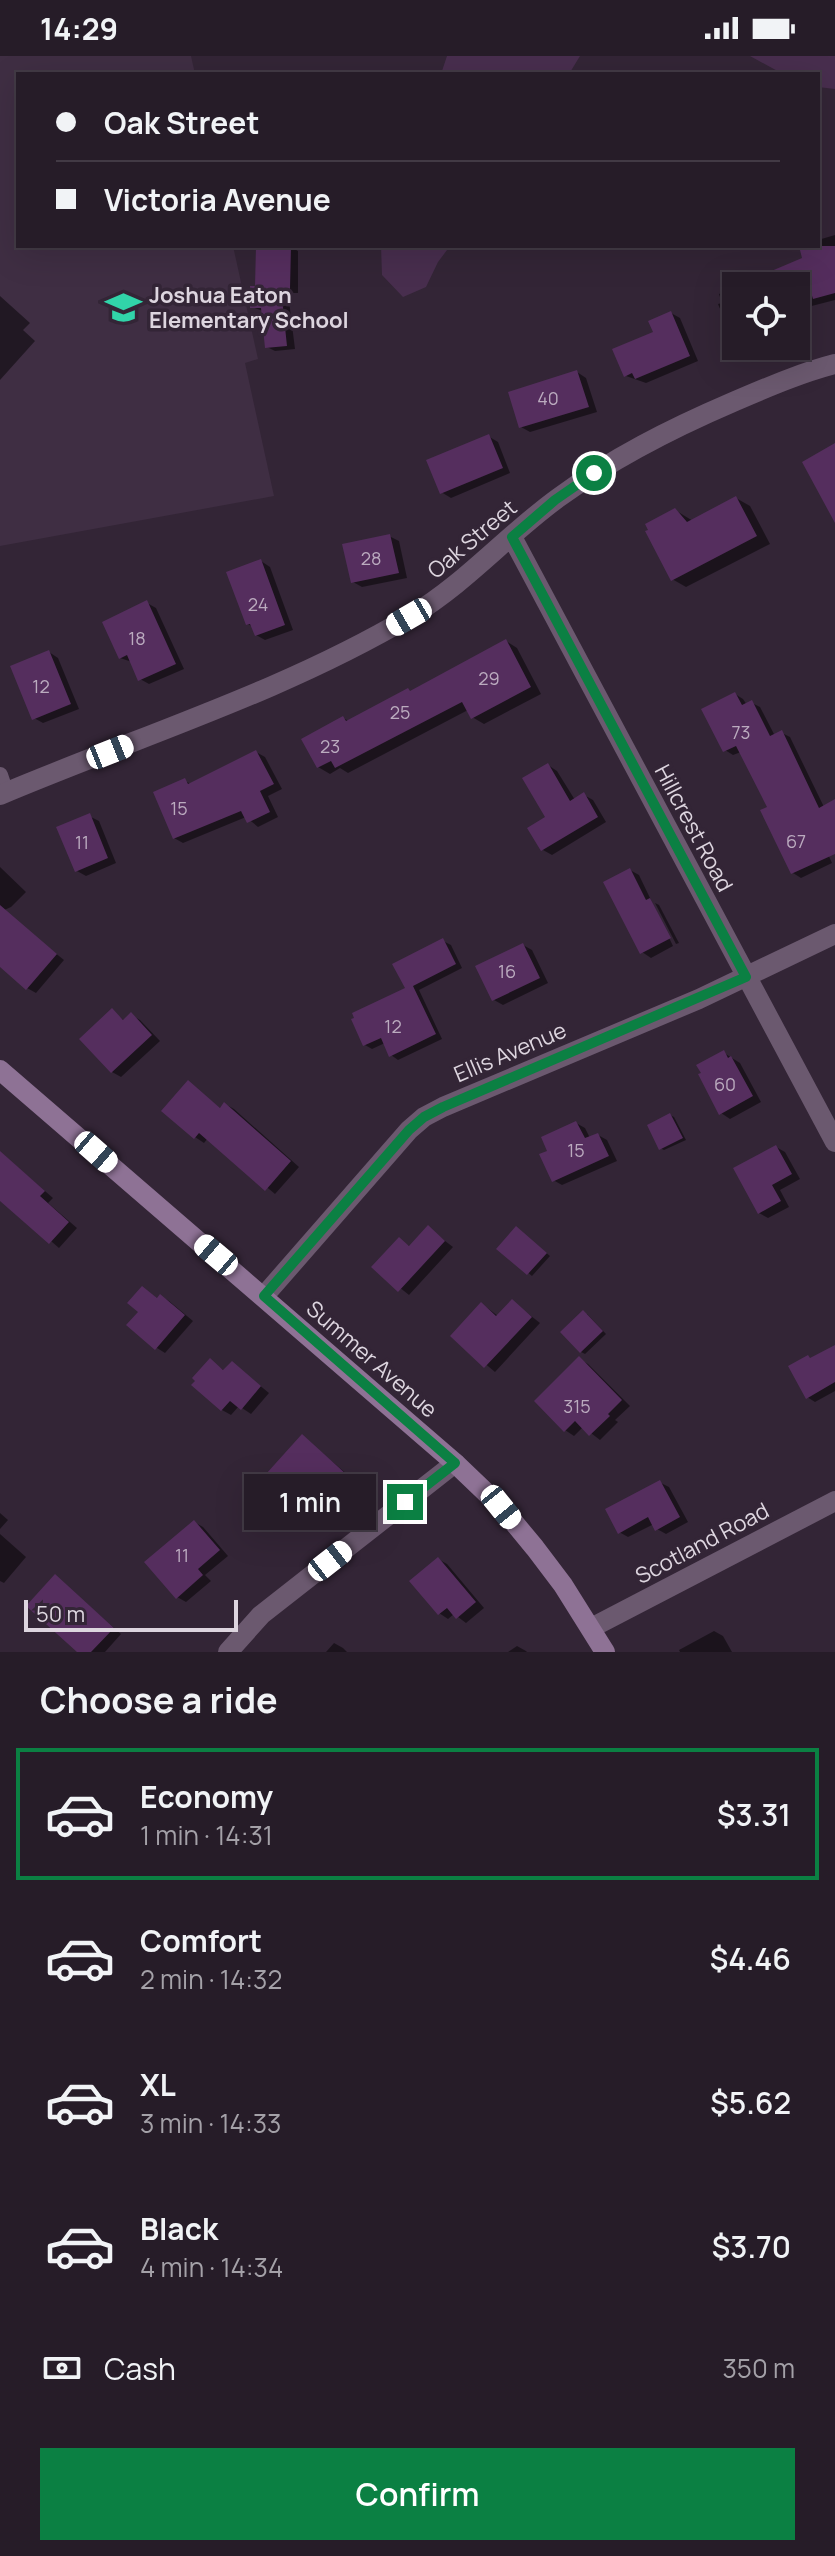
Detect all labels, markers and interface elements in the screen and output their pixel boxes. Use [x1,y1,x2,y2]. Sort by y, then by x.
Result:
text: 14:29 [40,8,118,49]
text: Oak Street [104,102,259,143]
text: Victoria Avenue [104,179,331,220]
map controls [722,272,810,360]
button: locate [722,272,810,360]
place label: Joshua Eaton Elementary School [149,280,349,335]
school or university icon: Joshua Eaton Elementary School [104,289,142,327]
house number: 40 [537,386,559,410]
route start [576,455,612,491]
street label: Oak Street [421,493,523,585]
house number: 28 [361,546,381,570]
house number: 24 [248,592,268,616]
car [382,595,436,639]
house number: 18 [128,626,146,650]
house number: 29 [478,666,500,690]
house number: 12 [32,674,50,698]
house number: 25 [390,700,410,724]
house number: 73 [732,720,751,744]
car [83,732,137,772]
house number: 23 [320,734,340,758]
street label: Hillcrest Road [648,759,740,897]
house number: 15 [170,796,188,820]
house number: 67 [786,829,806,853]
house number: 11 [75,830,89,854]
house number: 16 [498,959,516,983]
house number: 12 [384,1014,402,1038]
street label: Ellis Avenue [449,1015,571,1089]
house number: 60 [714,1072,736,1096]
car [70,1127,122,1177]
house number: 15 [567,1138,585,1162]
car [190,1230,242,1280]
street label: Summer Avenue [300,1294,444,1424]
house number: 315 [563,1394,591,1418]
callout: 1 min [245,1474,377,1530]
car [477,1481,525,1533]
text: 1 min [279,1484,341,1520]
route end [387,1484,423,1520]
street label: Scotland Road [630,1495,774,1591]
car [304,1537,356,1585]
house number: 11 [175,1543,189,1567]
scale bar [24,1596,238,1632]
text: 50 m [36,1599,85,1629]
text: Choose a ride [40,1675,278,1724]
text: Economy [140,1776,273,1817]
icon: car [44,1778,116,1850]
text: $3.31 [717,1794,791,1835]
text: 1 min · 14:31 [140,1817,273,1853]
text: Comfort [140,1920,262,1961]
icon: car [44,1922,116,1994]
text: $4.46 [710,1938,791,1979]
text: 2 min · 14:32 [140,1961,282,1997]
text: XL [140,2064,176,2105]
icon: car [44,2066,116,2138]
text: $5.62 [710,2082,791,2123]
text: 3 min · 14:33 [140,2105,281,2141]
text: Black [140,2208,218,2249]
icon: car [44,2210,116,2282]
text: $3.70 [712,2226,791,2267]
text: 4 min · 14:34 [140,2249,283,2285]
icon: cash [40,2346,84,2390]
text: Cash [104,2348,176,2389]
text: 350 m [722,2350,795,2386]
button: Confirm [40,2448,795,2540]

